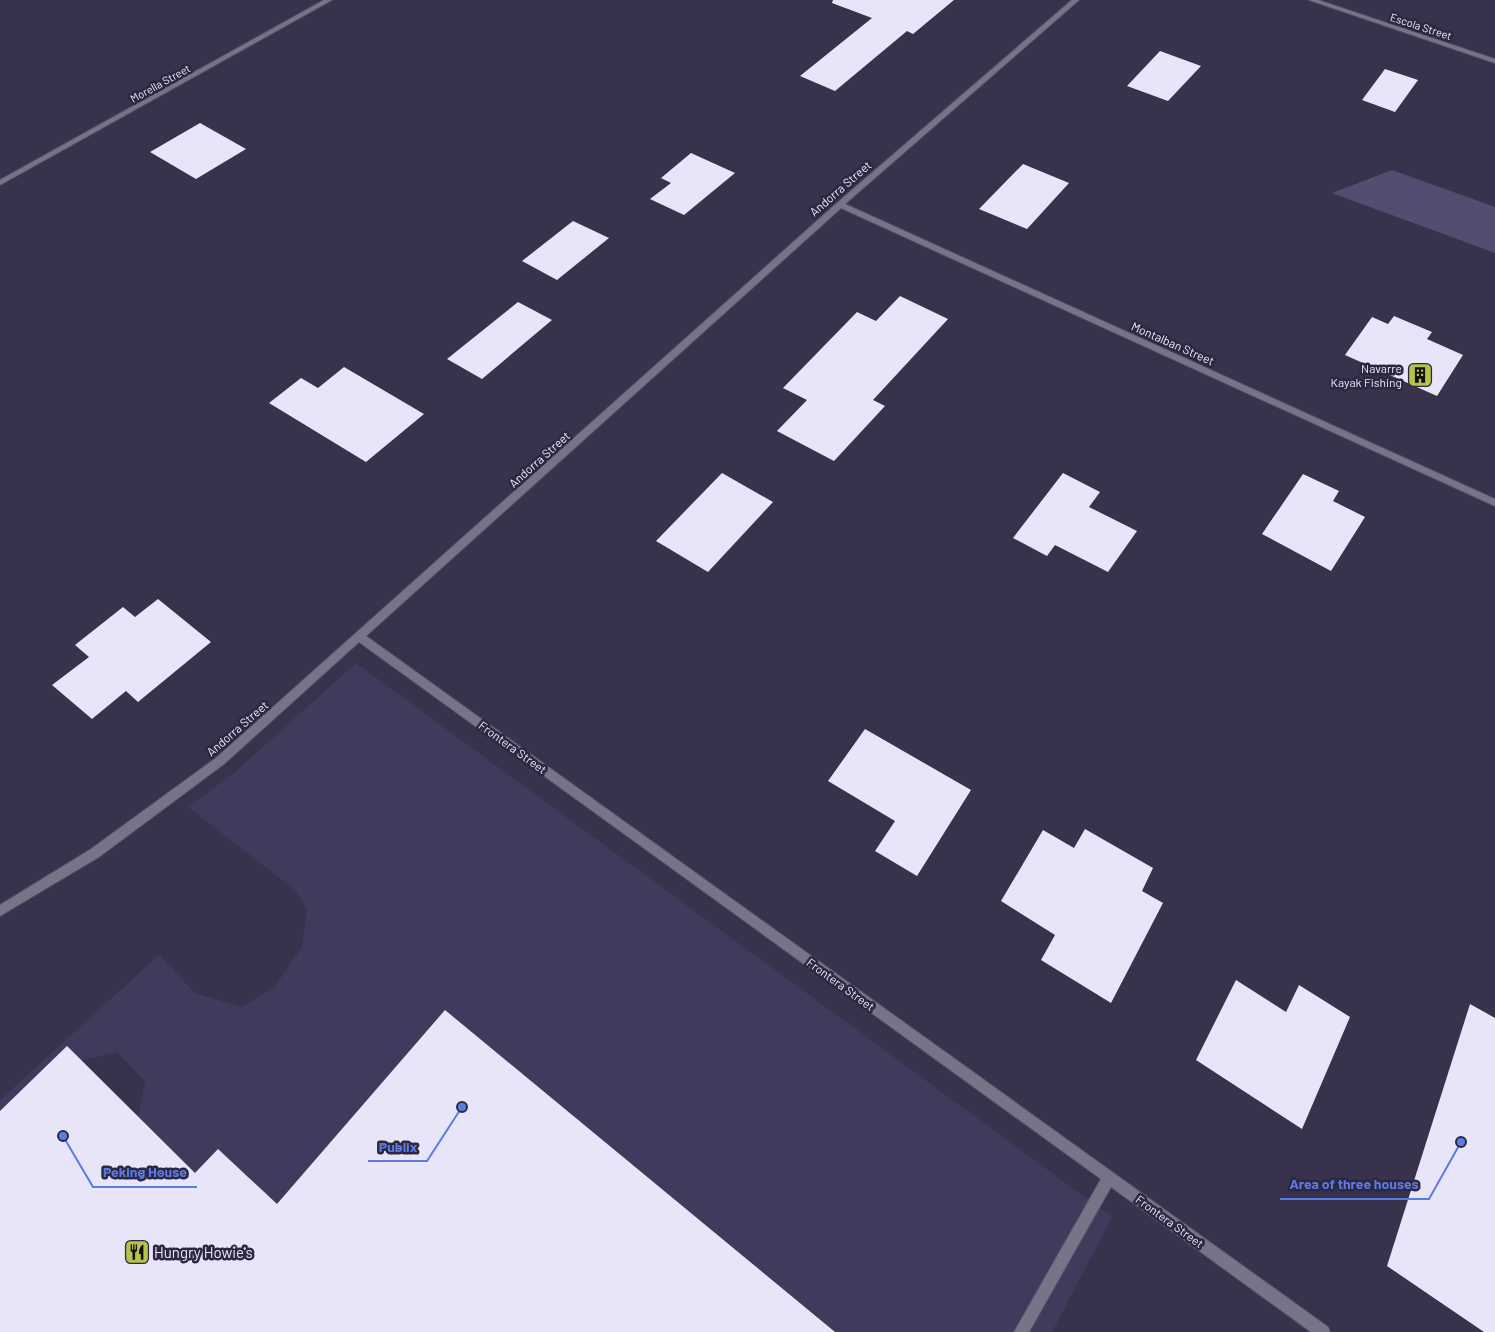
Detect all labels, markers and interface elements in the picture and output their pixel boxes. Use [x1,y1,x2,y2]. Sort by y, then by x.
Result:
street label: Escola Street [1389,10,1453,42]
street label: Morella Street [128,61,192,105]
street label: Andorra Street [806,158,874,218]
street label: Montalban Street [1129,318,1217,368]
place label: Navarre Kayak Fishing [1331,361,1402,389]
building icon: Navarre Kayak Fishing [1407,362,1433,388]
street label: Andorra Street [506,428,572,490]
street label: Andorra Street [203,698,271,758]
street label: Frontera Street [476,718,550,776]
street label: Frontera Street [804,955,878,1013]
callout: Publix [368,1132,427,1161]
text: Publix [379,1138,418,1155]
callout: Peking House [93,1158,197,1187]
text: Peking House [103,1163,187,1180]
callout: Area of three houses [1280,1170,1429,1199]
text: Area of three houses [1289,1175,1419,1192]
street label: Frontera Street [1133,1192,1207,1250]
restaurant icon: Hungry Howie's [124,1239,150,1265]
place label: Hungry Howie's [154,1243,253,1261]

